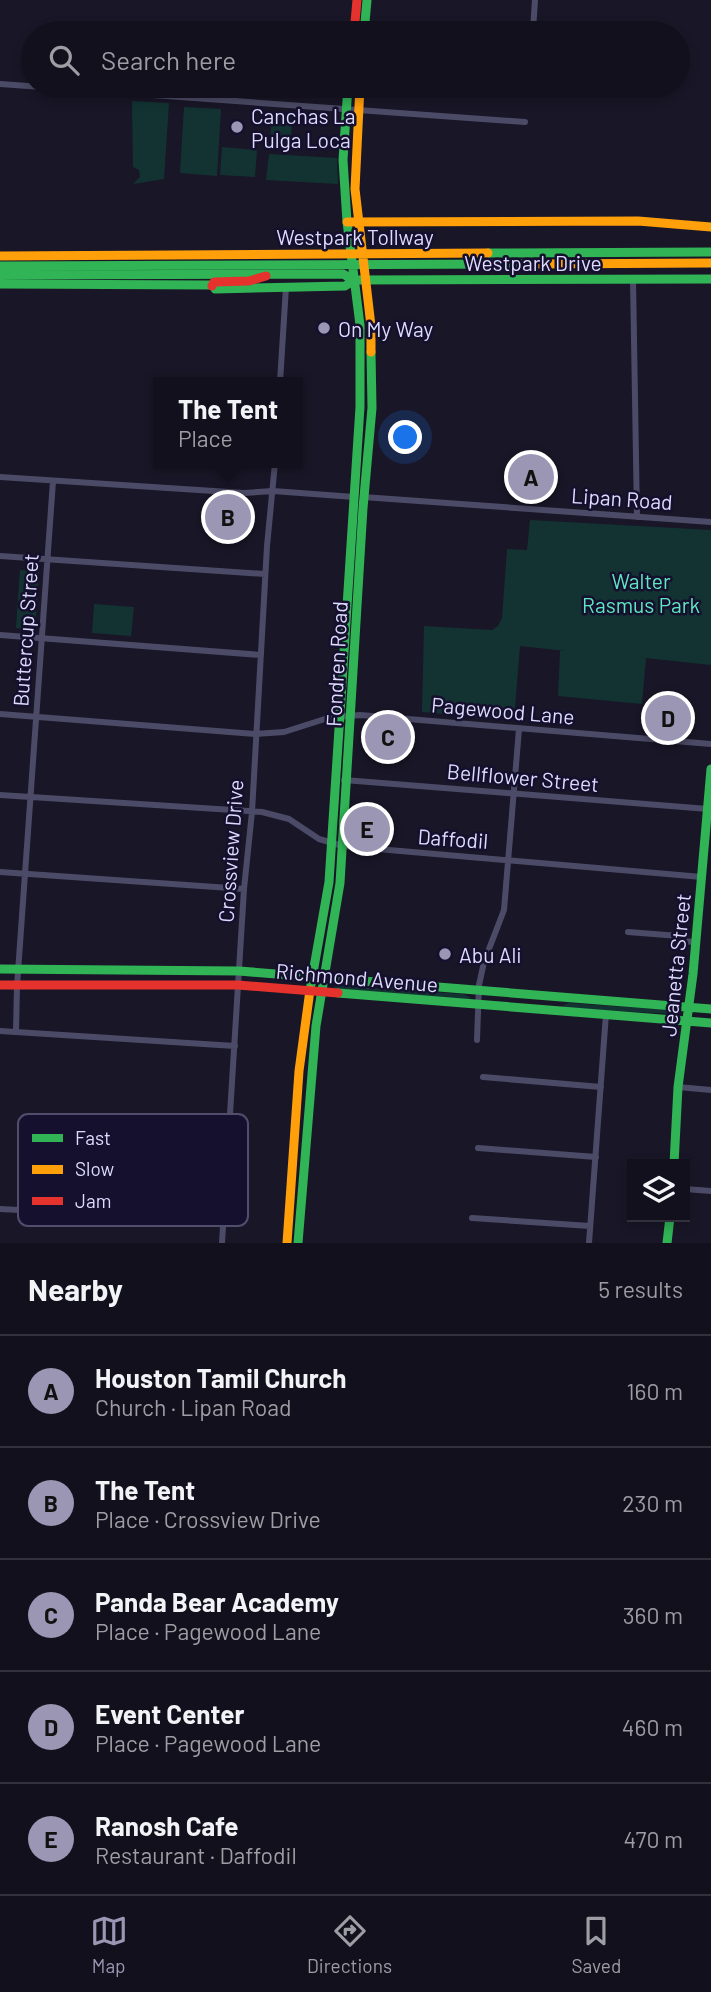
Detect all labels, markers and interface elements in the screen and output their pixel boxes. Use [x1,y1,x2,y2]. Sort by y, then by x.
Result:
search box [21,21,690,98]
icon: search [45,41,83,79]
text: Search here [101,44,236,75]
place label: Canchas La Pulga Loca [251,103,355,152]
marker: Canchas La Pulga Loca [229,119,245,135]
street label: Westpark Tollway [276,224,434,249]
street label: Westpark Drive [464,250,602,275]
place label: On My Way [338,316,434,341]
marker: On My Way [316,320,332,336]
popup [153,377,303,468]
text: The Tent [178,393,278,424]
your location [388,420,422,454]
text: Place [178,424,233,452]
pin: A [508,451,554,503]
street label: Lipan Road [570,482,674,514]
pin: B [205,491,251,543]
street label: Buttercup Street [7,553,43,707]
park label: Walter Rasmus Park [582,568,700,617]
street label: Fondren Road [320,601,352,727]
street label: Pagewood Lane [430,691,576,729]
pin: D [645,692,691,744]
pin: C [365,711,411,763]
street label: Bellflower Street [446,758,600,796]
street label: Crossview Drive [213,779,247,923]
pin: E [344,803,390,855]
street label: Daffodil [417,823,489,853]
street label: Jeanetta Street [655,892,695,1038]
place label: Abu Ali [459,942,522,967]
marker: Abu Ali [437,946,453,962]
street label: Richmond Avenue [275,957,439,997]
legend [18,1114,248,1226]
text: Fast [75,1126,111,1149]
text: Slow [75,1157,114,1180]
map controls [627,1159,690,1222]
button: layers [627,1159,690,1222]
text: Jam [75,1189,111,1212]
text: Nearby [28,1271,123,1307]
text: 5 results [598,1275,683,1303]
text: Houston Tamil Church [95,1362,347,1393]
text: A [43,1377,59,1405]
text: 160 m [626,1377,683,1405]
text: Church · Lipan Road [95,1393,292,1421]
text: The Tent [95,1474,195,1505]
text: B [44,1489,58,1517]
text: 230 m [622,1489,683,1517]
text: Place · Crossview Drive [95,1505,321,1533]
text: Panda Bear Academy [95,1586,339,1617]
text: C [44,1601,58,1629]
text: 360 m [623,1601,683,1629]
text: Place · Pagewood Lane [95,1617,321,1645]
text: Event Center [95,1698,244,1729]
text: D [44,1713,58,1741]
text: 460 m [622,1713,683,1741]
text: Place · Pagewood Lane [95,1729,321,1757]
text: Ranosh Cafe [95,1810,238,1841]
text: E [44,1825,58,1853]
text: 470 m [624,1825,683,1853]
text: Restaurant · Daffodil [95,1841,297,1869]
tab: Map [90,1912,128,1977]
tab: Directions [307,1912,392,1977]
tab: Saved [571,1912,621,1977]

